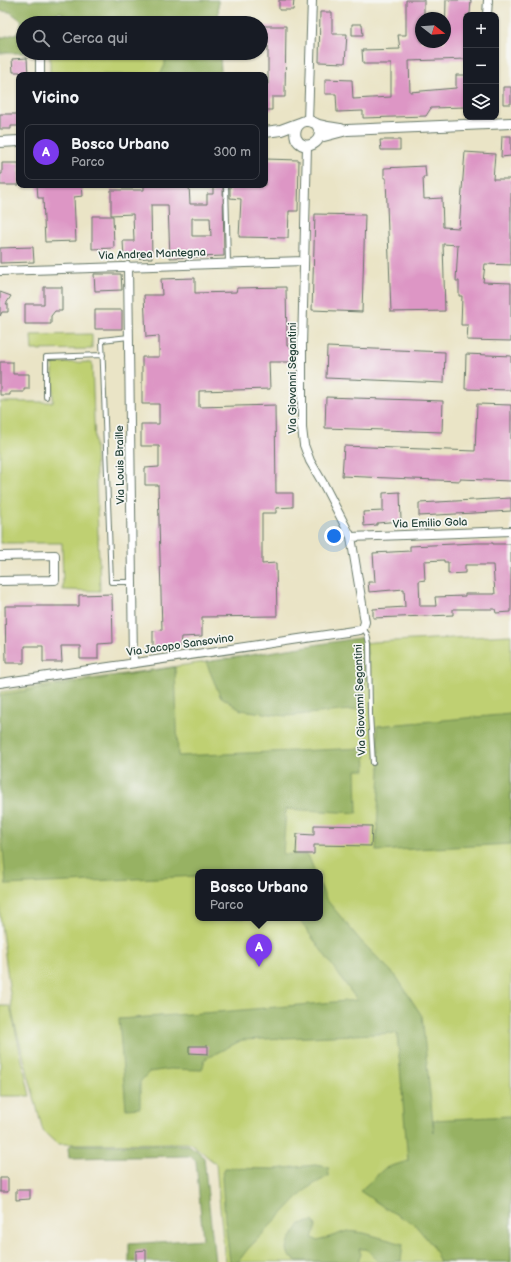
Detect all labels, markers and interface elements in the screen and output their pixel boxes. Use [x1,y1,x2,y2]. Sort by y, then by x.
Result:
north arrow [415,12,451,48]
map controls [463,12,499,120]
button: + [463,12,499,48]
search box [16,16,268,60]
icon: search [30,27,52,49]
text: Cerca qui [62,29,128,48]
button: − [463,48,499,84]
button: layers [463,84,499,120]
text: Vicino [32,88,79,108]
text: Bosco Urbano [71,135,169,154]
text: A [42,144,50,160]
text: 300 m [213,144,251,160]
text: Parco [71,154,105,170]
street label: Via Andrea Mantegna [98,246,206,262]
street label: Via Giovanni Segantini [286,322,299,434]
street label: Via Louis Braille [113,425,127,505]
street label: Via Emilio Gola [392,515,468,531]
your location [324,526,344,546]
street label: Via Jacopo Sansovino [126,631,234,659]
street label: Via Giovanni Segantini [352,644,368,756]
popup [195,869,323,921]
text: Bosco Urbano [210,878,308,897]
text: Parco [210,897,244,913]
pin: A [246,934,272,967]

